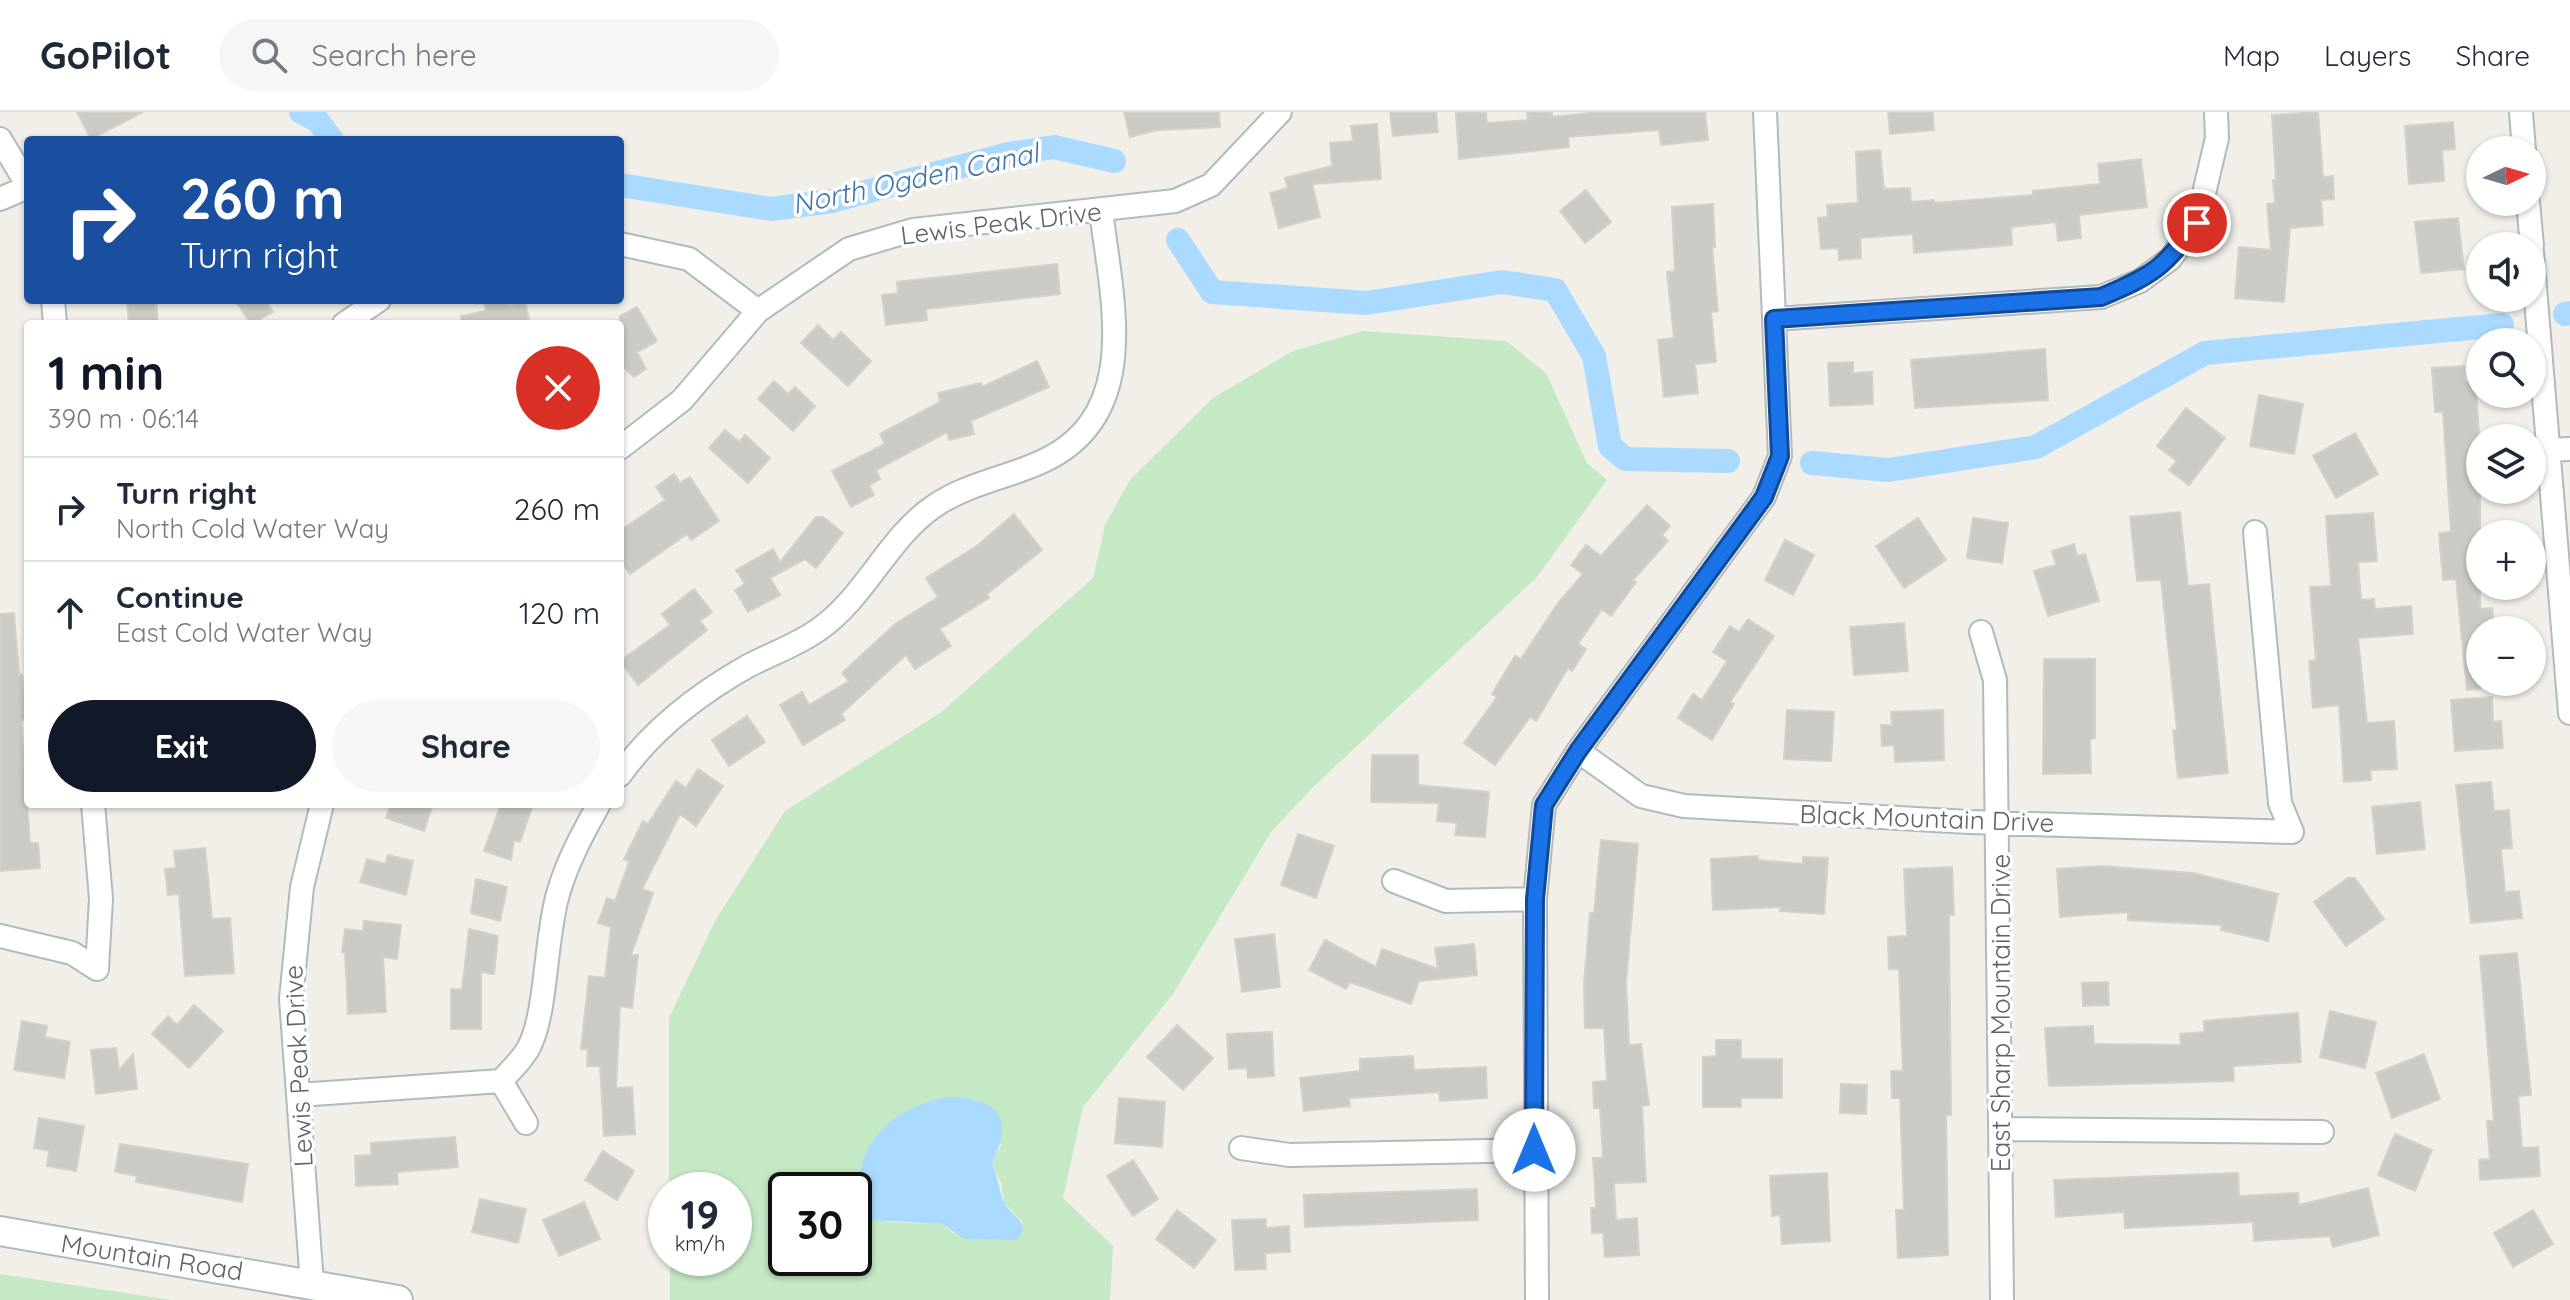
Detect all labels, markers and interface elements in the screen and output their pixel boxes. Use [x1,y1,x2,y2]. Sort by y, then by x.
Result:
search box [219,19,779,91]
text: GoPilot [40,31,171,79]
icon: search [247,33,291,77]
text: Search here [311,36,477,74]
text: Map [2223,38,2280,73]
text: Layers [2324,38,2411,73]
text: Share [2455,38,2530,73]
water label: North Ogden Canal [789,134,1045,221]
north arrow [2466,136,2546,216]
map controls [2466,136,2546,696]
text: 260 m [180,163,345,233]
icon: right [48,168,152,272]
pin [2163,189,2231,257]
street label: Lewis Peak Drive [899,194,1103,252]
icon: arrive [2175,201,2219,245]
text: Turn right [180,232,339,277]
button: sound [2466,232,2546,312]
button: search [2466,328,2546,408]
text: 1 min [48,342,164,402]
button: close [516,346,600,430]
text: 390 m · 06:14 [48,402,199,435]
button: layers [2466,424,2546,504]
text: Turn right [116,474,257,512]
icon: right [48,487,92,531]
text: 260 m [514,490,600,528]
text: North Cold Water Way [116,512,389,545]
button: + [2466,520,2546,600]
text: Continue [116,578,244,616]
icon: ahead [48,591,92,635]
text: 120 m [519,594,600,632]
text: East Cold Water Way [116,616,372,649]
button: − [2466,616,2546,696]
button: Exit [48,700,316,792]
button: Share [332,700,600,792]
street label: Black Mountain Drive [1799,797,2055,839]
street label: East Sharp Mountain Drive [1984,854,2017,1172]
street label: Lewis Peak Drive [276,964,320,1168]
position arrow [1492,1108,1576,1192]
speed limit sign: 30 [768,1172,872,1276]
text: 19 [681,1189,719,1239]
street label: Mountain Road [59,1226,245,1288]
text: km/h [675,1231,725,1256]

